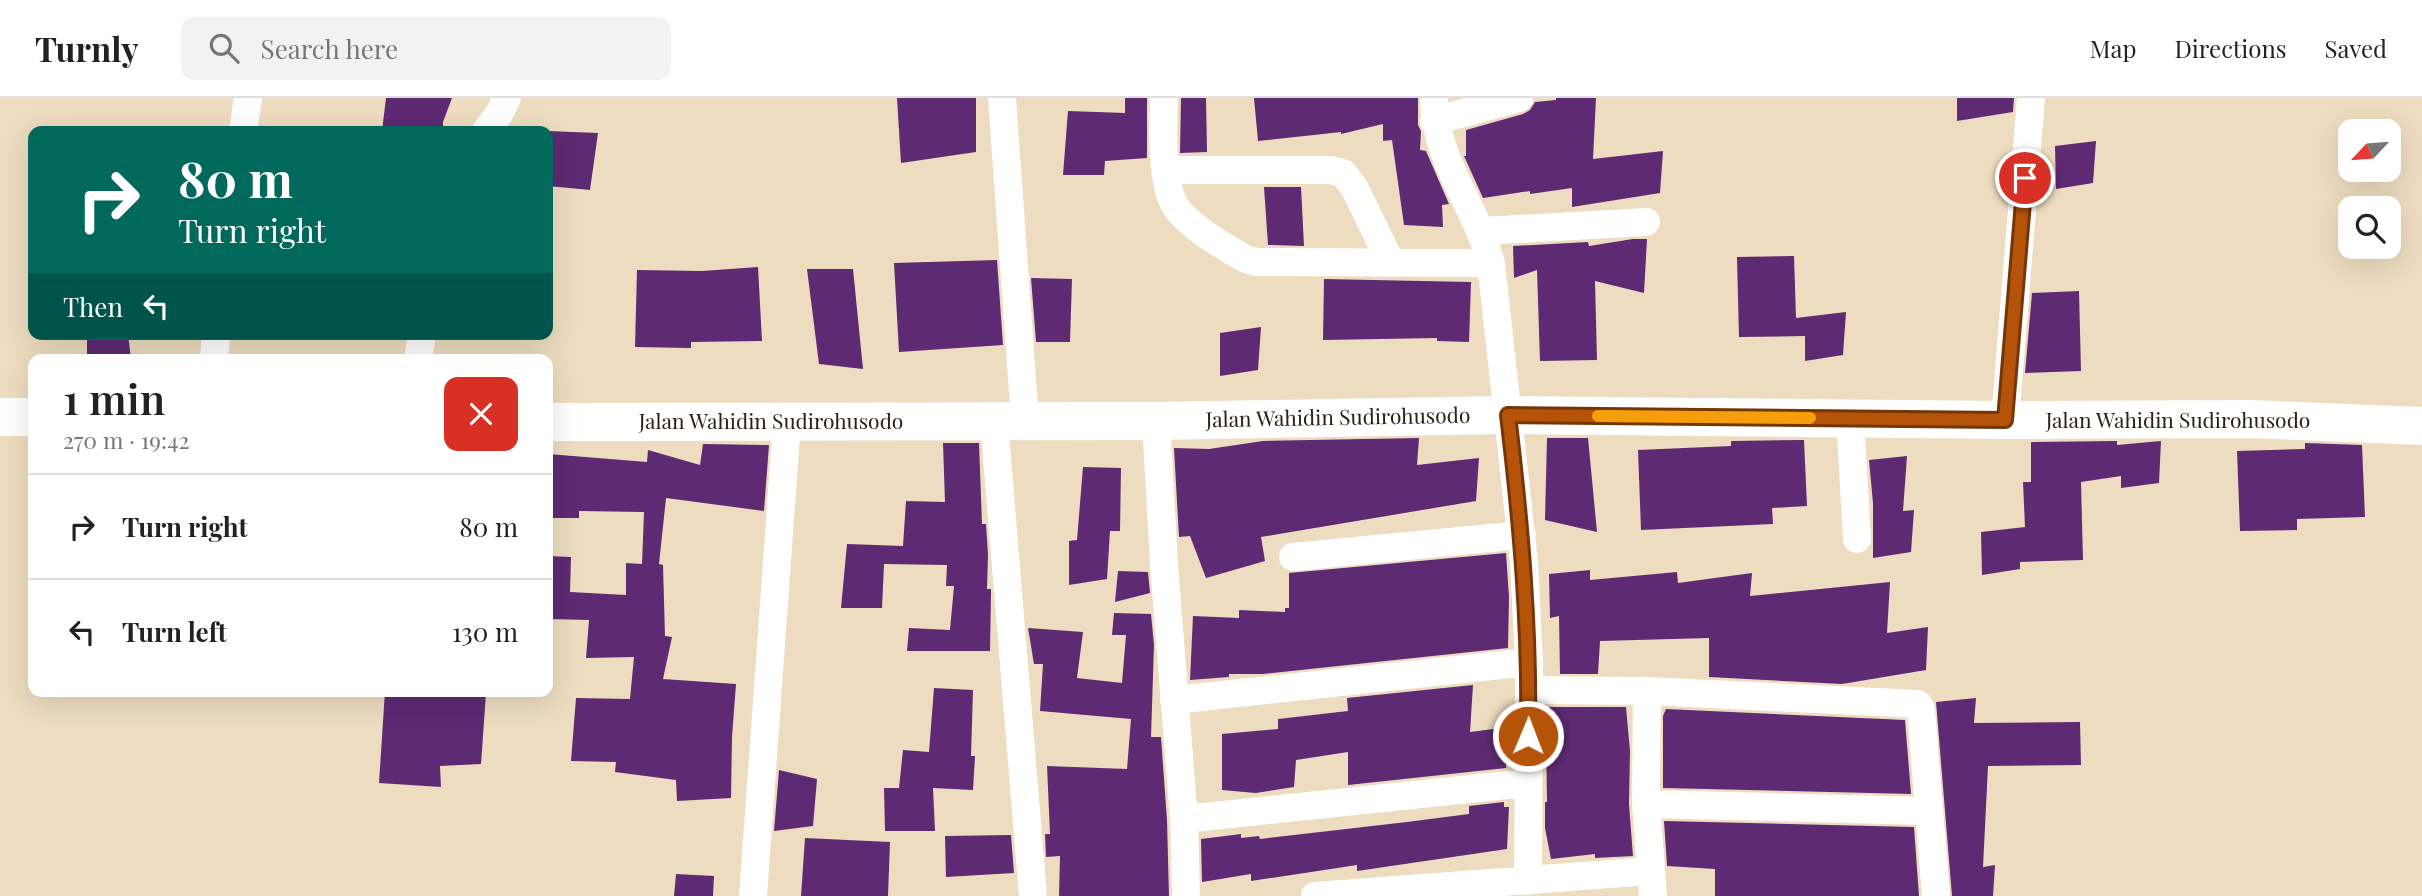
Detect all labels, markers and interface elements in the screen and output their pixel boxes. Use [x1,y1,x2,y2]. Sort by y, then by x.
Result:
search box [181,17,671,80]
text: Turnly [35,26,139,70]
icon: search [205,29,243,67]
text: Search here [261,31,398,66]
text: Map [2090,32,2136,64]
text: Directions [2174,32,2287,64]
text: Saved [2325,32,2387,64]
north arrow [2338,119,2401,182]
map controls [2338,119,2401,259]
text: 80 m [178,145,293,210]
pin [1995,148,2055,208]
icon: right [63,154,154,245]
icon: arrive [2006,159,2044,197]
button: search [2338,196,2401,259]
text: Turn right [178,208,326,251]
icon: left [137,287,175,325]
text: Then [63,289,123,324]
text: 1 min [63,370,165,426]
button: close [444,377,518,451]
street label: Jalan Wahidin Sudirohusodo [1204,400,1471,432]
street label: Jalan Wahidin Sudirohusodo [2045,405,2310,433]
street label: Jalan Wahidin Sudirohusodo [638,406,903,434]
text: 270 m · 19:42 [63,424,190,455]
icon: right [63,508,101,546]
text: Turn right [122,509,248,544]
text: 80 m [459,509,518,544]
icon: left [63,613,101,651]
text: Turn left [122,614,227,649]
text: 130 m [452,614,518,649]
position arrow [1491,699,1565,773]

